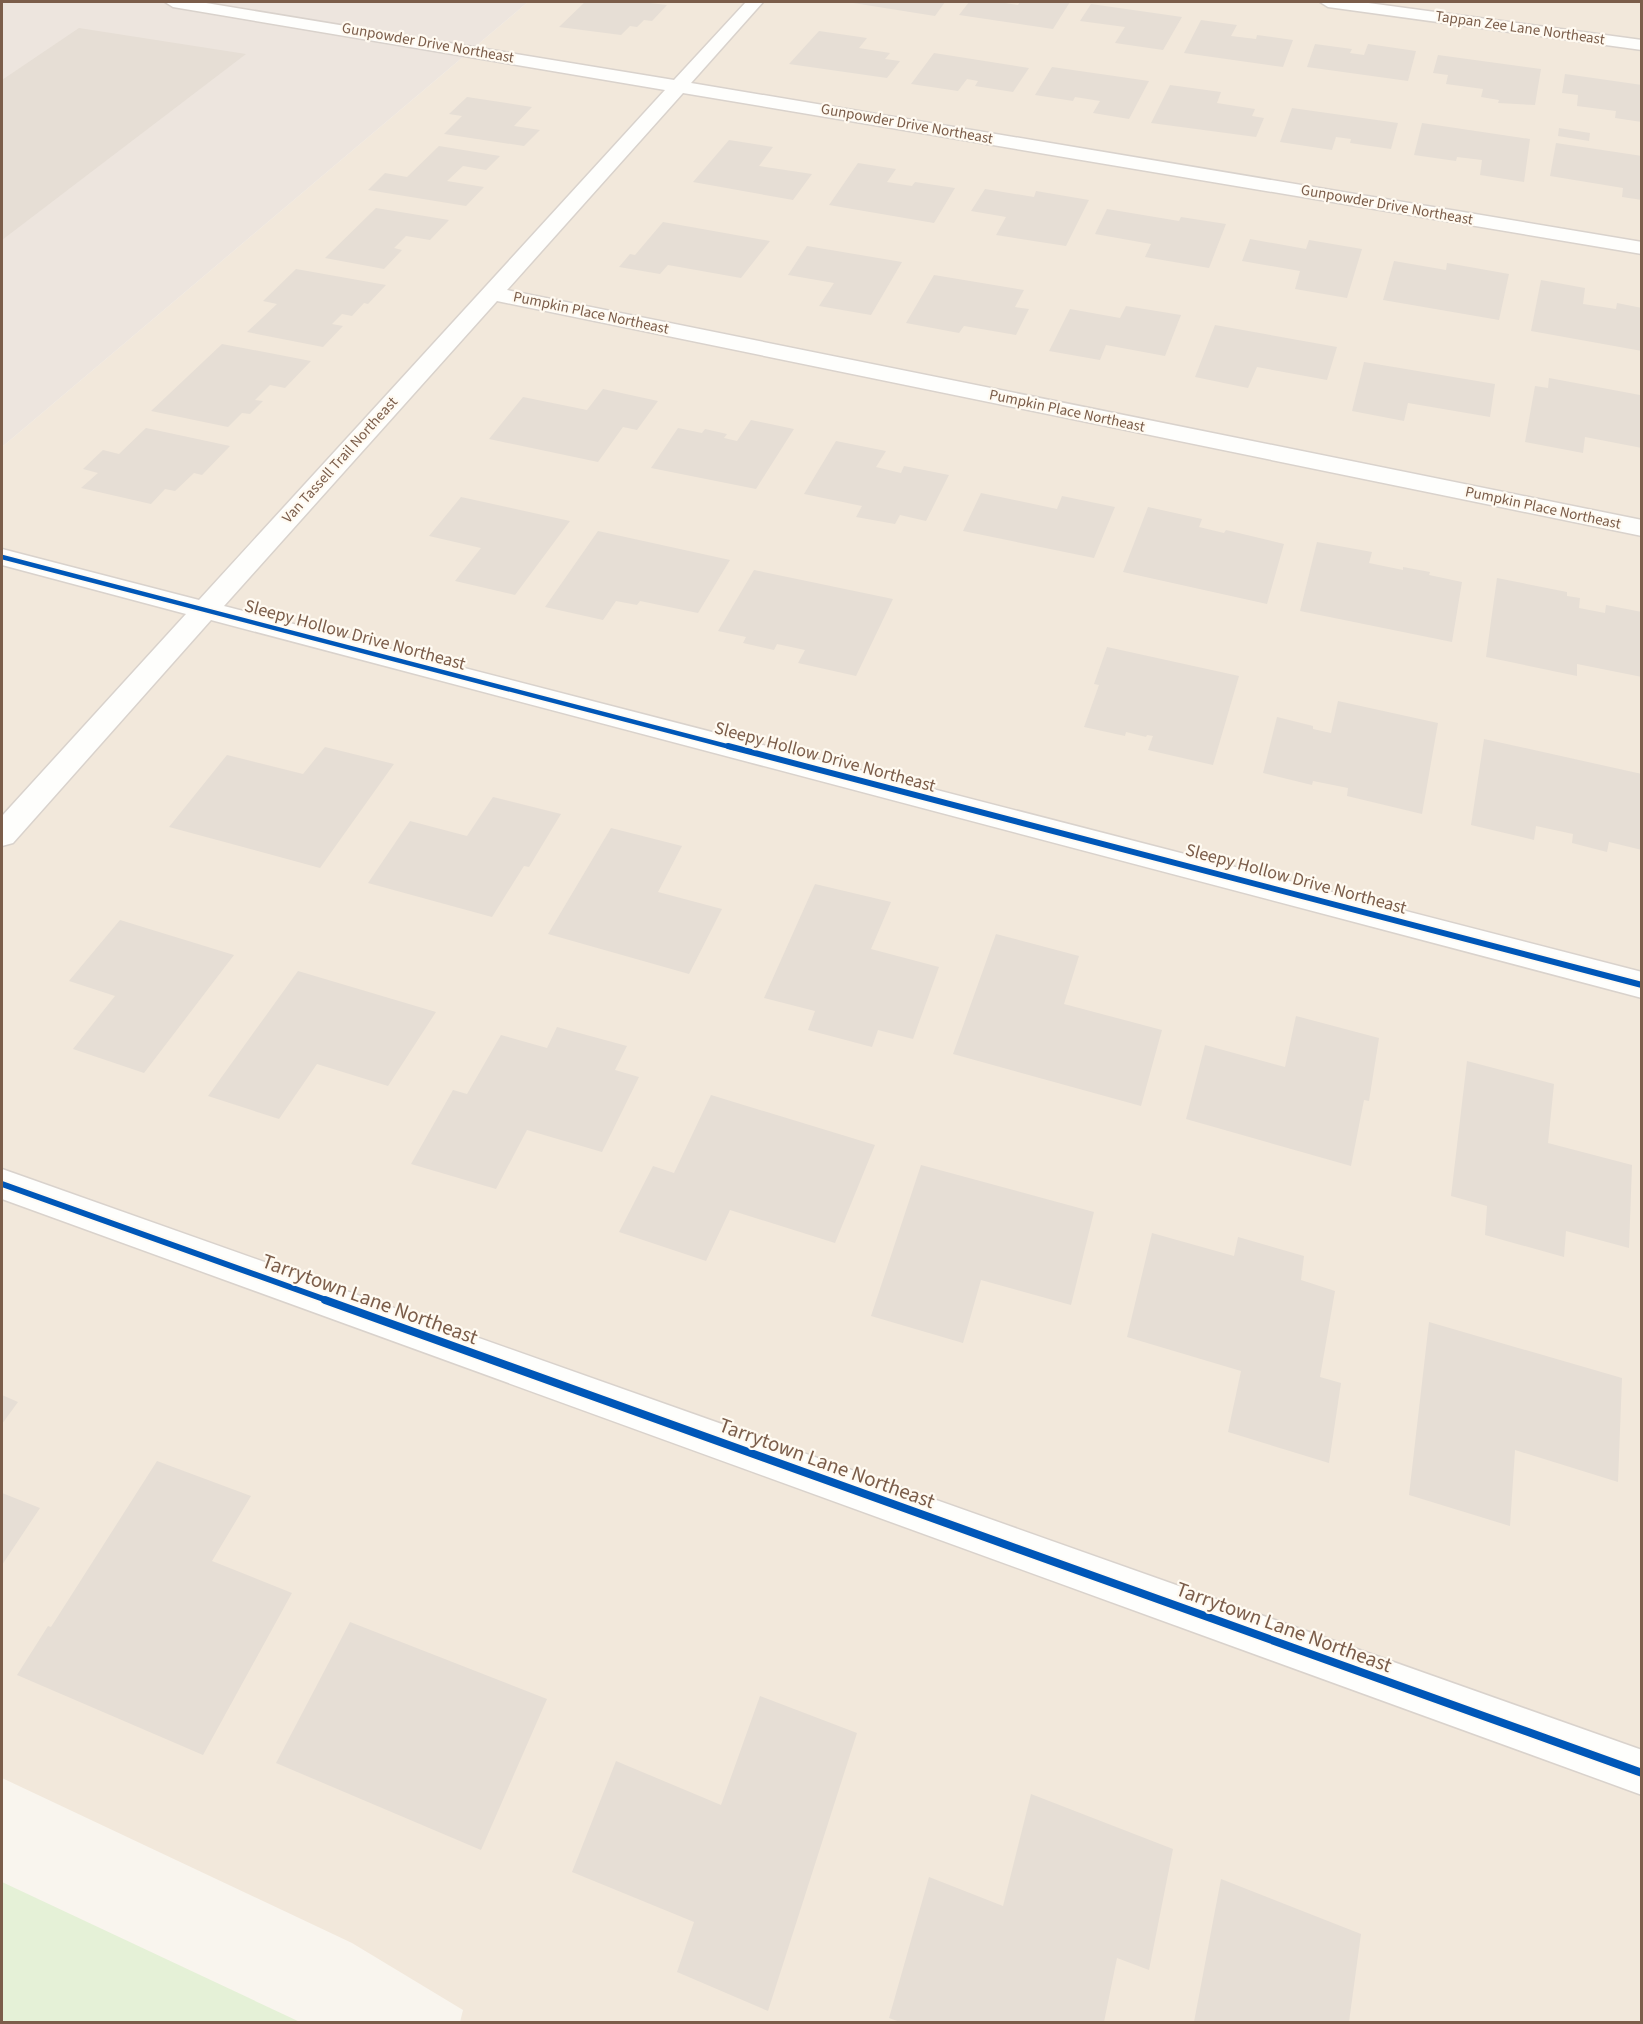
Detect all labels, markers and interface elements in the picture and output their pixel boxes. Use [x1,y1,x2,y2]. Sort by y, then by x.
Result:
street label: Tappan Zee Lane Northeast [1434,6,1606,50]
street label: Gunpowder Drive Northeast [340,18,516,68]
street label: Gunpowder Drive Northeast [819,99,995,149]
street label: Gunpowder Drive Northeast [1299,180,1475,230]
street label: Pumpkin Place Northeast [511,286,671,340]
street label: Pumpkin Place Northeast [987,384,1147,438]
street label: Van Tassell Trail Northeast [277,392,403,528]
street label: Pumpkin Place Northeast [1463,481,1623,535]
street label: Sleepy Hollow Drive Northeast [242,593,468,677]
street label: Sleepy Hollow Drive Northeast [712,715,938,799]
street label: Sleepy Hollow Drive Northeast [1183,837,1409,921]
street label: Tarrytown Lane Northeast [258,1246,482,1352]
street label: Tarrytown Lane Northeast [715,1410,939,1516]
street label: Tarrytown Lane Northeast [1172,1574,1396,1680]

